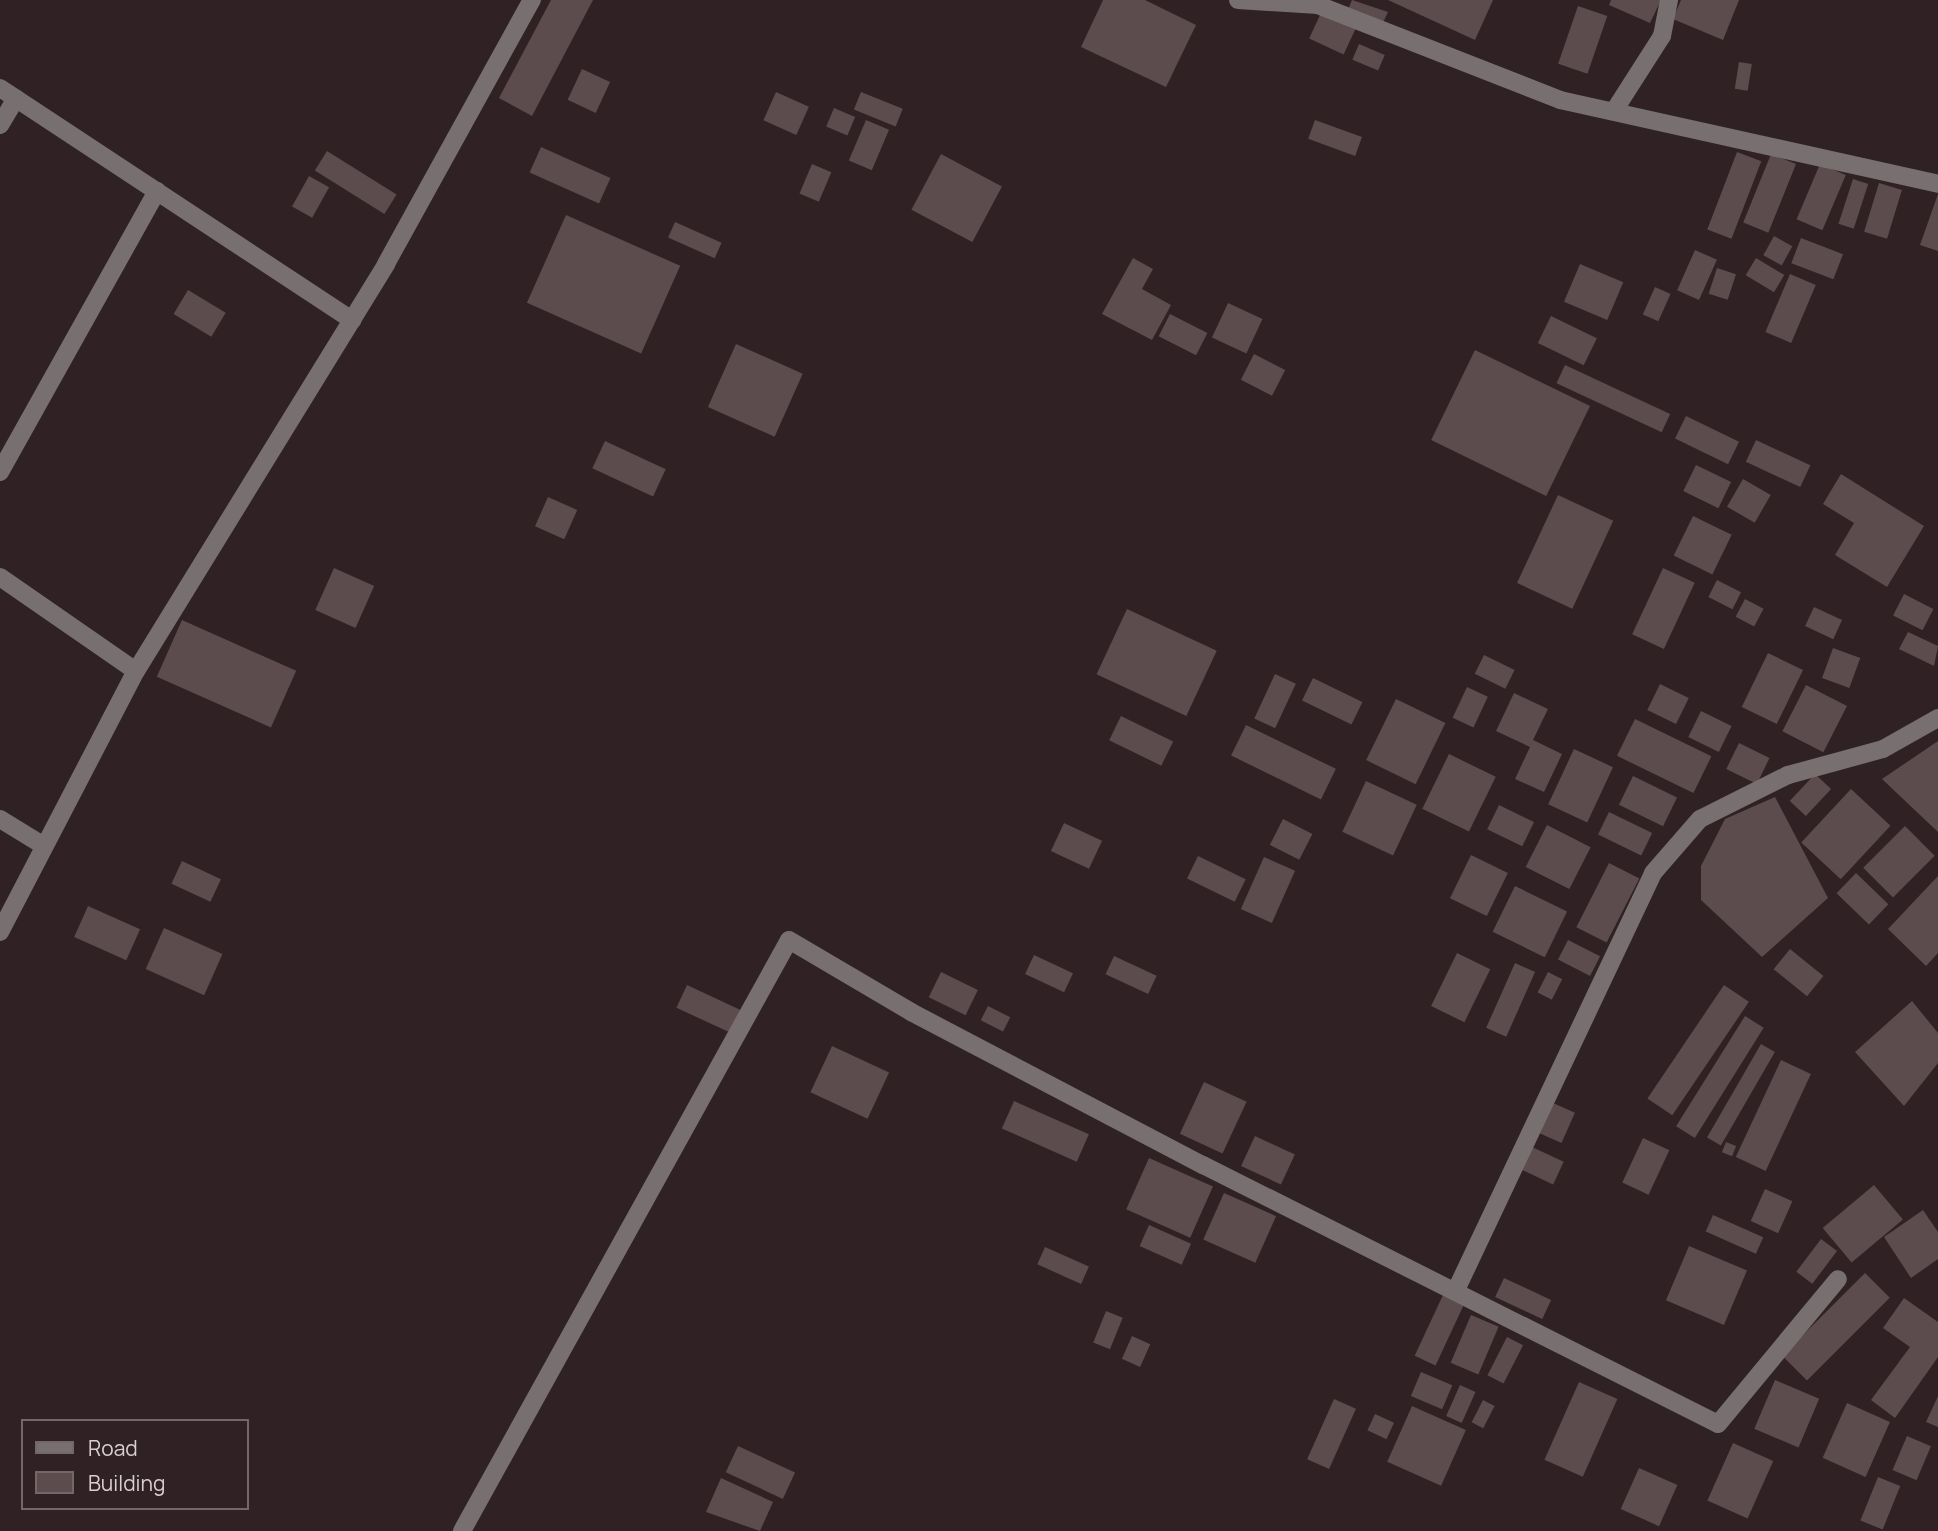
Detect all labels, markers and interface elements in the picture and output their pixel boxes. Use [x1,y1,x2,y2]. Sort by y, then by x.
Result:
legend [21,1419,248,1510]
text: Road [88,1434,138,1462]
text: Building [88,1469,165,1497]

